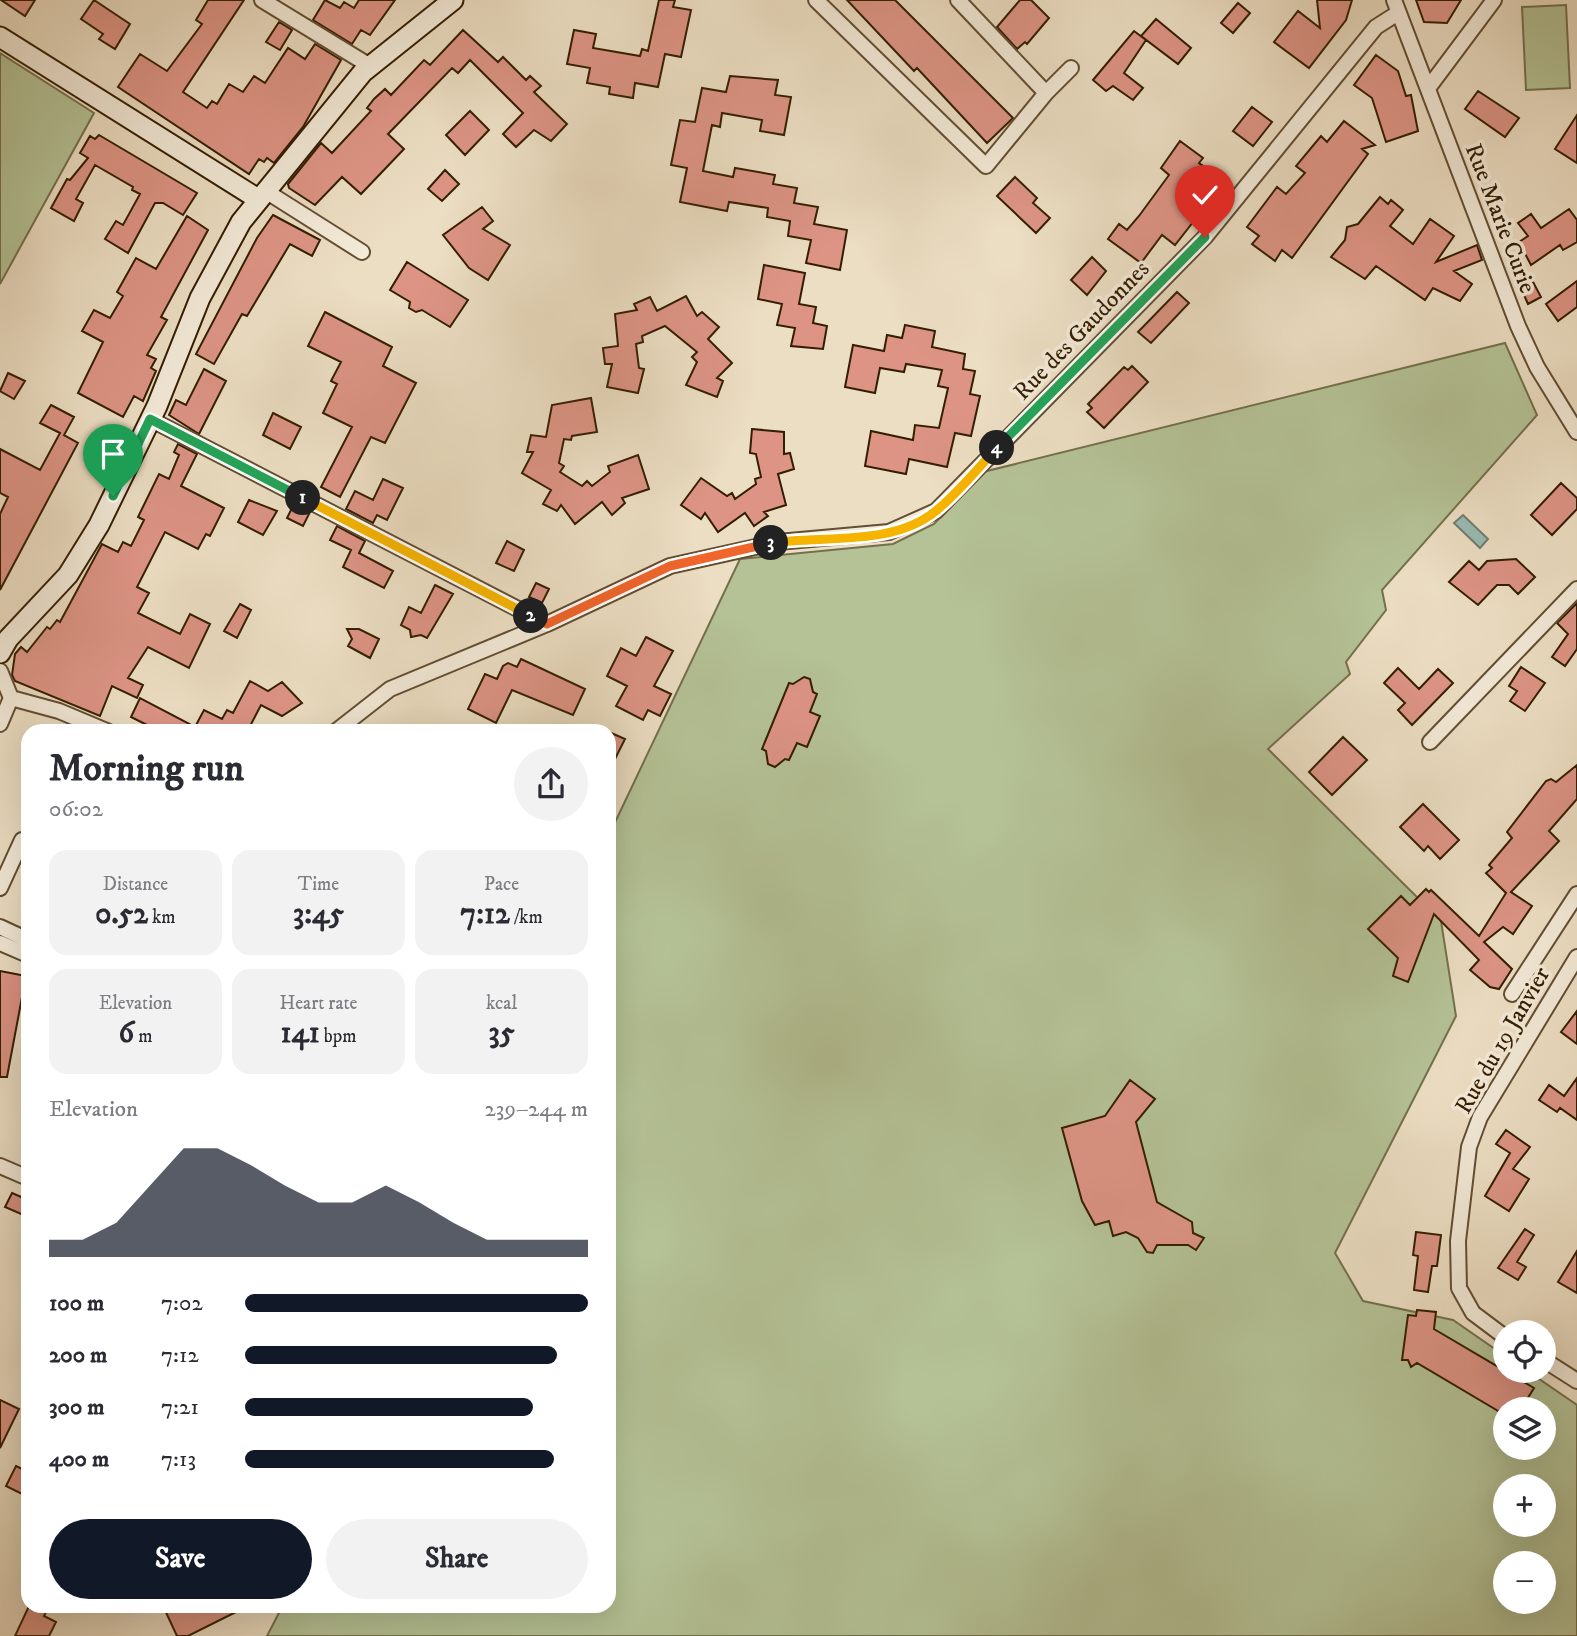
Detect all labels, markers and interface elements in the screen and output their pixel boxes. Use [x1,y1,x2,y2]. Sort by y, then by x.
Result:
street label: Rue Marie Curie [1458,139,1542,297]
pin [1175,165,1235,237]
icon: check [1186,176,1224,214]
street label: Rue des Gaudonnes [1007,255,1156,407]
pin [83,424,143,496]
pin: 4 [979,430,1014,466]
icon: arrive [94,435,132,473]
text: 4 [991,436,1002,459]
pin: 1 [286,480,320,516]
text: 1 [299,486,306,509]
pin: 3 [754,526,788,560]
text: 3 [767,531,774,554]
pin: 2 [514,598,548,634]
text: 2 [526,604,535,627]
text: Morning run [49,745,244,793]
button: share [514,747,588,821]
text: 06:02 [49,795,103,824]
text: Distance [103,873,168,896]
text: Time [298,873,339,896]
text: Pace [484,873,519,896]
text: 0.52 [95,896,148,933]
text: 3:45 [293,896,344,933]
text: 7:12 [460,896,510,933]
text: km [148,906,176,929]
text: /km [510,906,543,929]
street label: Rue du 19 Janvier [1449,962,1557,1119]
text: Elevation [99,992,172,1015]
text: Heart rate [280,992,357,1015]
text: kcal [486,992,517,1015]
text: 6 [119,1015,134,1052]
text: 141 [280,1015,320,1052]
text: 35 [488,1015,515,1052]
text: m [134,1025,152,1048]
text: bpm [320,1025,357,1048]
text: Elevation [49,1095,138,1124]
text: 239–244 m [485,1095,588,1124]
text: 100 m [49,1289,104,1318]
text: 7:02 [161,1289,203,1318]
map controls [1493,1320,1556,1614]
button: locate [1493,1320,1556,1383]
text: 200 m [49,1341,107,1370]
text: 7:12 [161,1341,199,1370]
text: 300 m [49,1393,105,1422]
text: 7:21 [161,1393,199,1422]
button: layers [1493,1397,1556,1460]
text: 400 m [49,1445,109,1474]
text: 7:13 [161,1445,196,1474]
button: + [1493,1474,1556,1537]
button: Save [49,1519,312,1599]
button: Share [326,1519,588,1599]
button: − [1493,1551,1556,1614]

